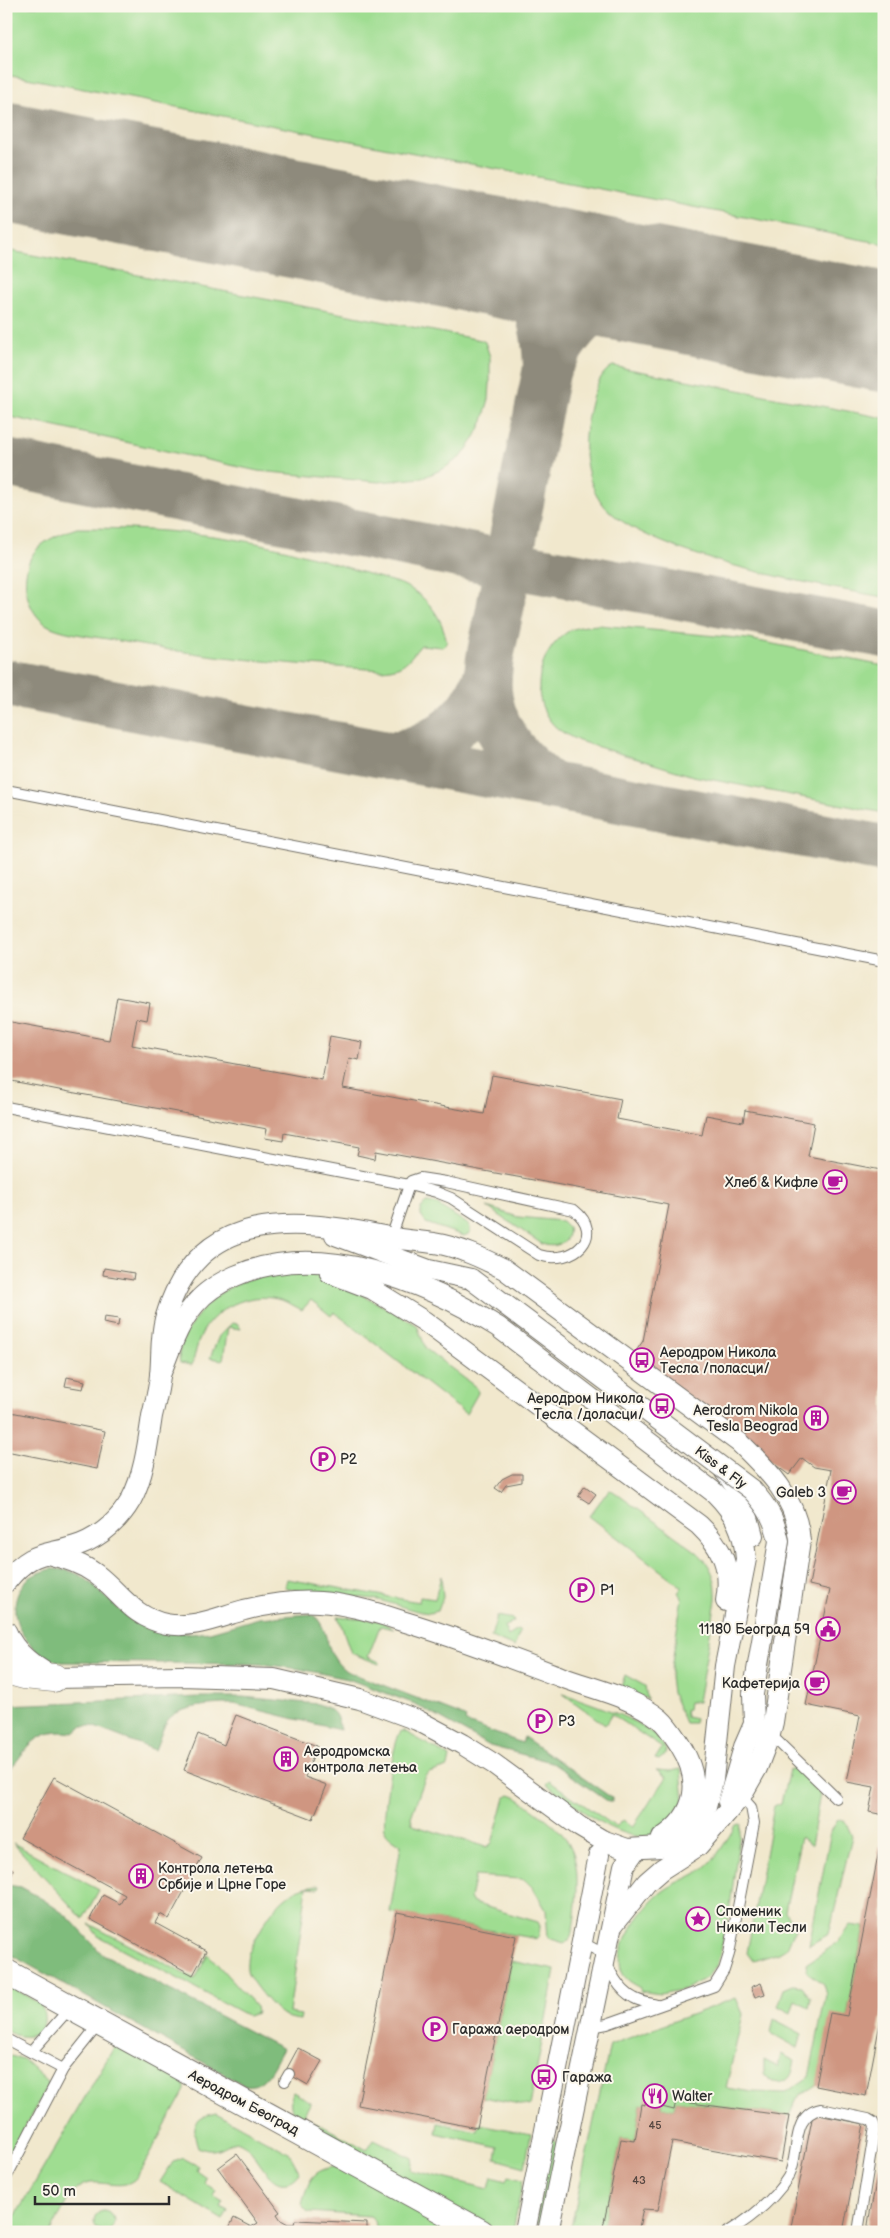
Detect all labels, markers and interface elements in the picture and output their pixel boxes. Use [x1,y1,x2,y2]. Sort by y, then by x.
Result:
cafe icon: Хлеб & Кифле [822,1169,848,1195]
place label: Хлеб & Кифле [725,1174,818,1191]
place label: Аеродром Никола Тесла /поласци/ [659,1344,777,1377]
bus stop icon: Аеродром Никола Тесла /поласци/ [629,1347,655,1373]
place label: Аеродром Никола Тесла /доласци/ [526,1390,645,1423]
bus stop icon: Аеродром Никола Тесла /доласци/ [649,1393,675,1419]
place label: Aerodrom Nikola Tesla Beograd [693,1402,798,1435]
building icon: Aerodrom Nikola Tesla Beograd [803,1405,829,1431]
street label: Kiss & Fly [691,1442,751,1493]
parking icon: P2 [310,1446,336,1472]
place label: P2 [340,1451,358,1468]
cafe icon: Galeb 3 [831,1479,857,1505]
place label: Galeb 3 [776,1484,826,1501]
parking icon: P1 [569,1577,595,1603]
place label: P1 [600,1582,614,1599]
public building icon: 11180 Београд 59 [815,1616,841,1642]
place label: 11180 Београд 59 [699,1621,810,1638]
cafe icon: Кафетерија [804,1670,830,1696]
place label: Кафетерија [722,1675,801,1692]
parking icon: P3 [527,1708,553,1734]
place label: P3 [558,1713,575,1730]
place label: Аеродромска контрола летења [303,1743,418,1776]
building icon: Аеродромска контрола летења [273,1746,299,1772]
place label: Контрола летења Србије и Црне Горе [158,1860,286,1893]
building icon: Контрола летења Србије и Црне Горе [128,1863,154,1889]
place label: Споменик Николи Тесли [716,1903,807,1936]
place icon: Споменик Николи Тесли [685,1906,711,1932]
parking icon: Гаража аеродром [422,2016,448,2042]
place label: Гаража аеродром [452,2021,570,2038]
bus stop icon: Гаража [531,2064,557,2090]
street label: Аеродром Београд [185,2066,302,2139]
place label: Гаража [562,2069,613,2086]
restaurant icon: Walter [642,2083,668,2109]
place label: Walter [672,2088,713,2105]
house number: 45 [648,2119,662,2132]
scale bar [35,2173,169,2205]
house number: 43 [632,2174,646,2187]
text: 50 m [42,2182,76,2201]

